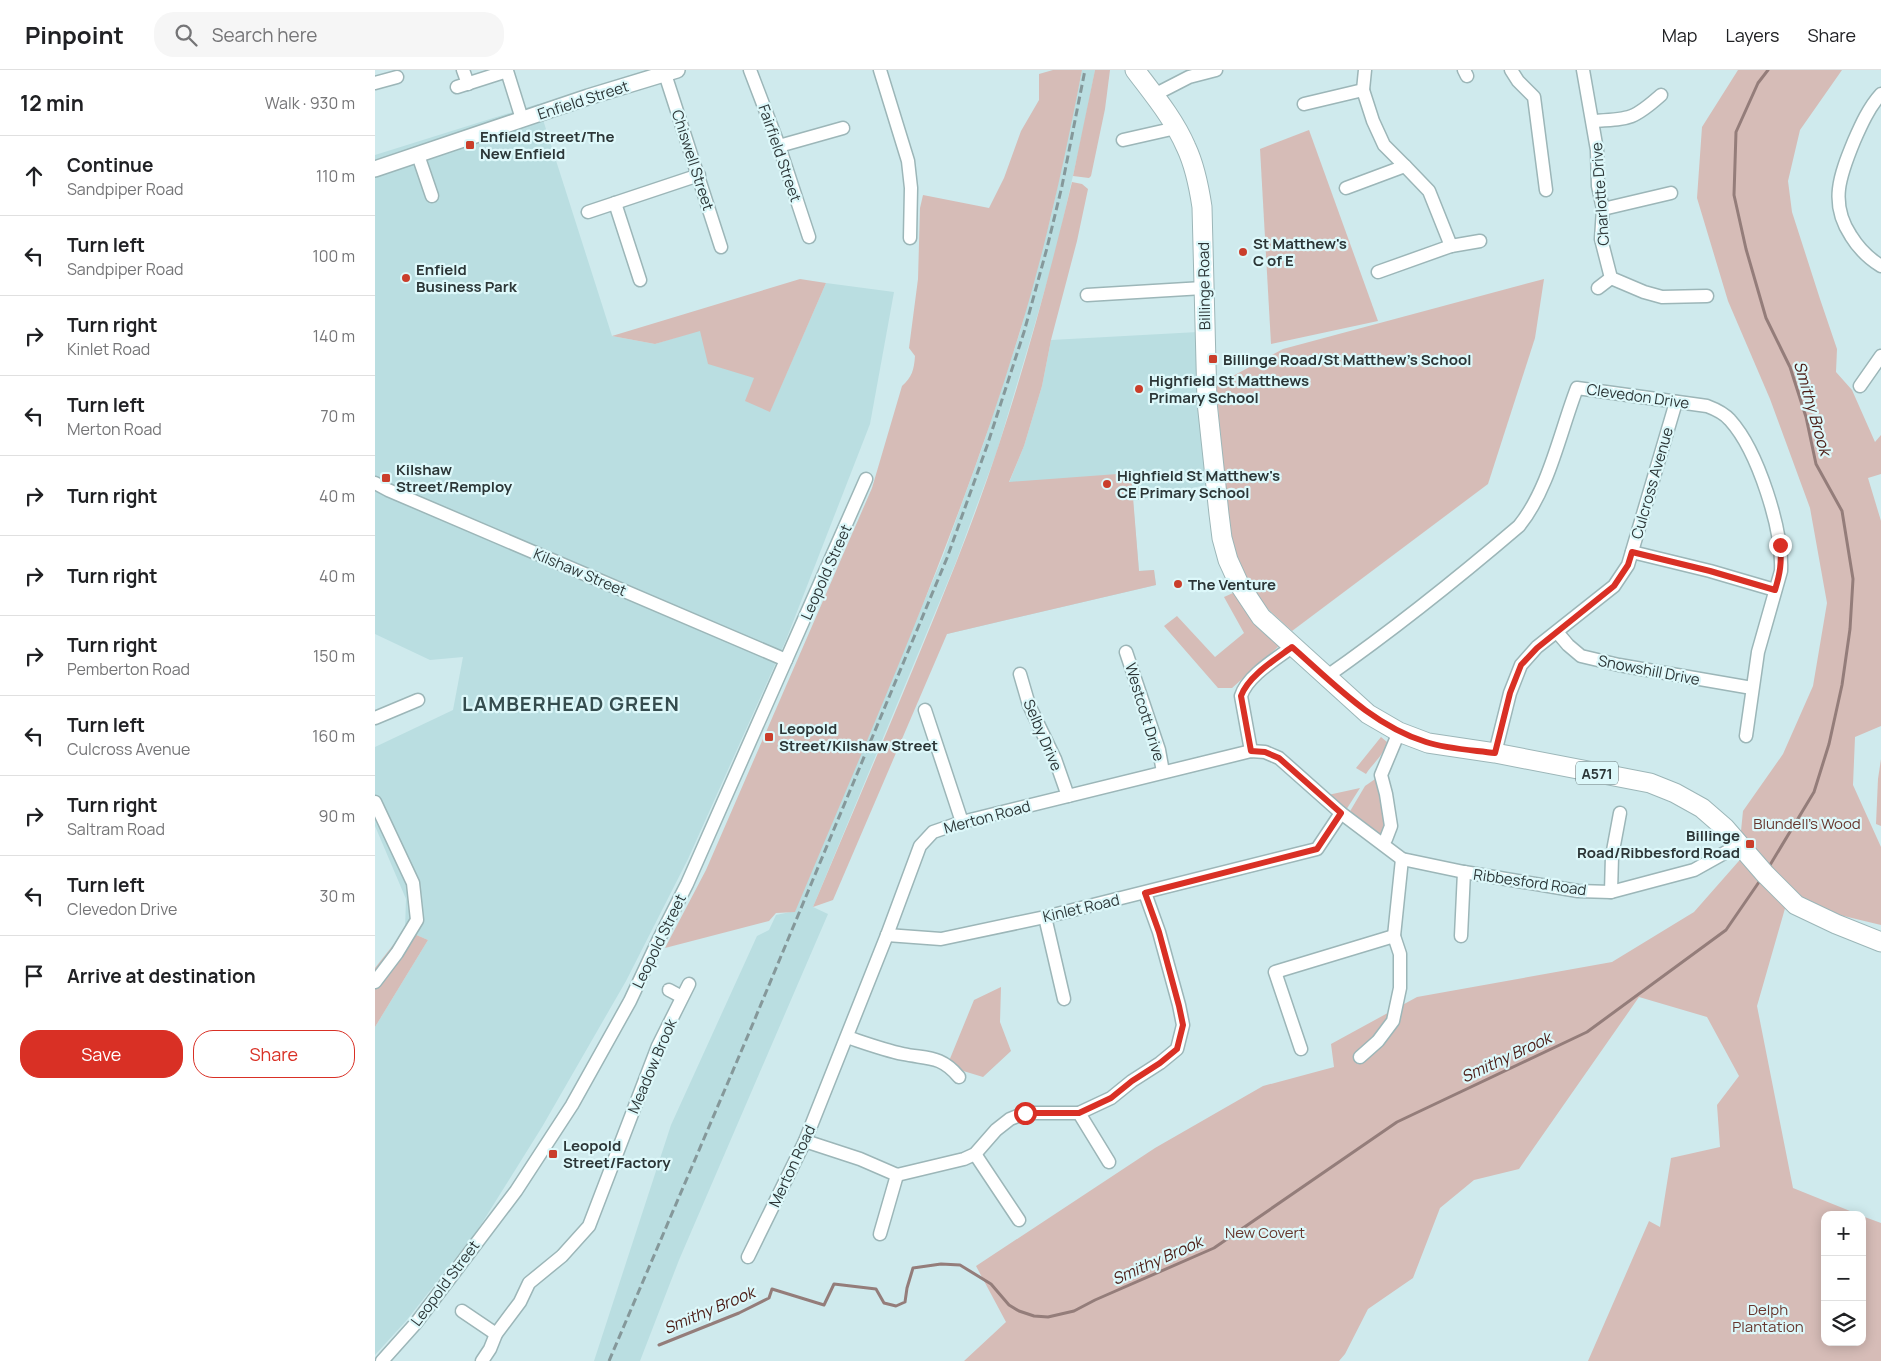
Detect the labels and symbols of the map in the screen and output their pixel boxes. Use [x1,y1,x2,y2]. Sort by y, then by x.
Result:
street label: Enfield Street [535,75,631,125]
street label: Fairfield Street [754,101,806,205]
street label: Chiswell Street [667,107,719,213]
place label: Enfield Street/The New Enfield [480,126,615,164]
marker: Enfield Street/The New Enfield [464,139,476,151]
street label: Charlotte Drive [1586,141,1614,246]
place label: St Matthew's C of E [1253,233,1347,271]
street label: Billinge Road [1193,242,1215,330]
marker: St Matthew's C of E [1237,246,1249,258]
place label: Enfield Business Park [416,259,518,297]
marker: Enfield Business Park [400,272,412,284]
place label: Billinge Road/St Matthew's School [1223,349,1471,370]
marker: Billinge Road/St Matthew's School [1207,353,1219,365]
water label: Smithy Brook [1789,358,1838,460]
place label: Highfield St Matthews Primary School [1149,370,1309,408]
street label: Clevedon Drive [1585,378,1691,414]
marker: Highfield St Matthews Primary School [1133,383,1145,395]
street label: Culcross Avenue [1626,424,1678,541]
place label: Kilshaw Street/Remploy [396,459,513,497]
place label: Highfield St Matthew's CE Primary School [1117,465,1280,503]
marker: Kilshaw Street/Remploy [380,472,392,484]
marker: Highfield St Matthew's CE Primary School [1101,478,1113,490]
street label: Leopold Street [796,521,856,623]
route end [1769,534,1792,557]
street label: Kilshaw Street [530,543,630,601]
place label: The Venture [1188,574,1276,595]
marker: The Venture [1172,578,1184,590]
street label: Snowshill Drive [1596,650,1702,690]
street label: Westcott Drive [1120,660,1170,764]
district label: LAMBERHEAD GREEN [462,690,680,717]
street label: Selby Drive [1018,696,1068,774]
place label: Leopold Street/Kilshaw Street [779,718,938,756]
marker: Leopold Street/Kilshaw Street [763,731,775,743]
road number: A571 [1576,761,1618,784]
street label: Merton Road [941,795,1033,839]
park label: Blundell's Wood [1753,813,1861,834]
place label: Billinge Road/Ribbesford Road [1577,825,1740,863]
marker: Billinge Road/Ribbesford Road [1744,838,1756,850]
street label: Ribbesford Road [1472,864,1588,900]
street label: Kinlet Road [1041,889,1121,927]
street label: Leopold Street [627,890,691,992]
street label: Meadow Brook [623,1015,682,1117]
water label: Smithy Brook [1457,1026,1556,1087]
route start [1014,1102,1037,1125]
street label: Merton Road [764,1121,820,1211]
place label: Leopold Street/Factory [563,1135,671,1173]
marker: Leopold Street/Factory [547,1148,559,1160]
park label: New Covert [1225,1222,1305,1243]
water label: Smithy Brook [1108,1229,1208,1290]
street label: Leopold Street [406,1236,484,1330]
water label: Smithy Brook [660,1280,760,1339]
park label: Delph Plantation [1732,1299,1804,1337]

